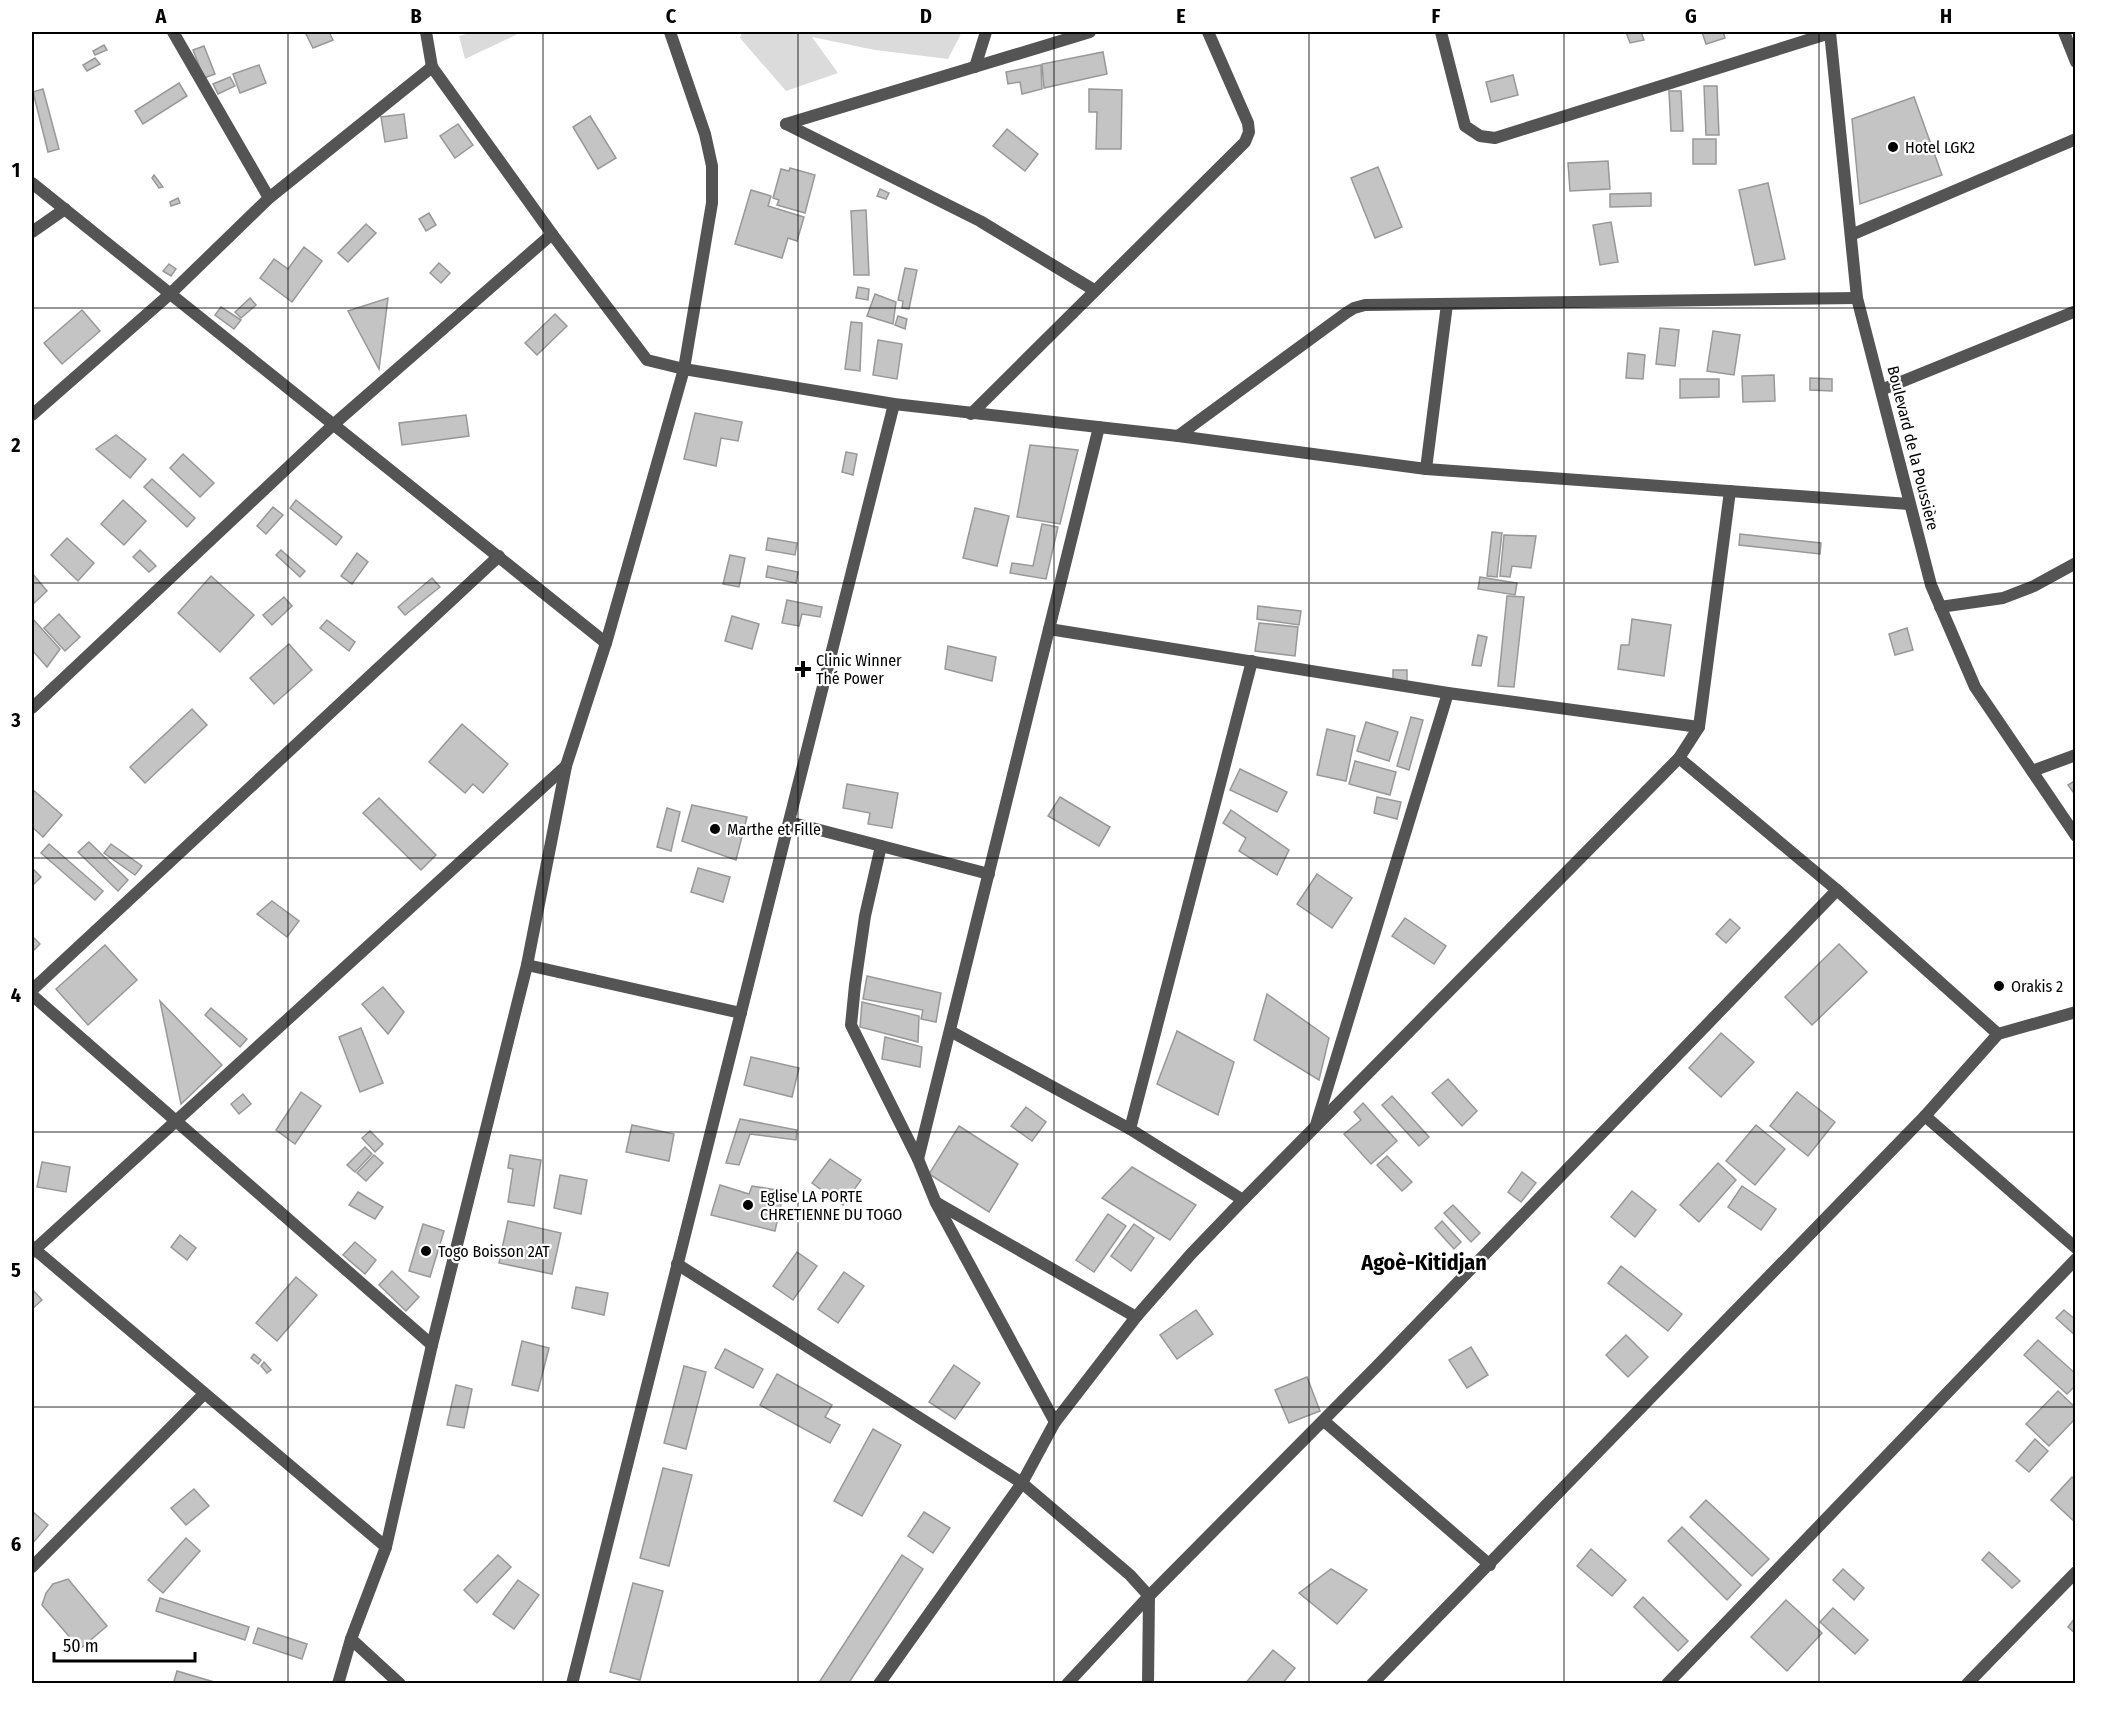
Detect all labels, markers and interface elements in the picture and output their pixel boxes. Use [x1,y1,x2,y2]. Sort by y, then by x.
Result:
text: A [155,4,168,28]
text: B [410,4,422,28]
text: C [666,4,677,28]
text: D [920,4,932,28]
text: E [1176,4,1186,28]
text: F [1432,4,1441,28]
text: G [1685,4,1697,28]
text: H [1940,4,1952,28]
place label: Hotel LGK2 [1905,138,1975,157]
marker: Hotel LGK2 [1886,140,1900,154]
text: 1 [12,158,20,182]
street label: Boulevard de la Poussière [1883,364,1943,532]
text: 2 [10,433,21,457]
place label: Clinic Winner Thé Power [816,651,902,688]
marker: Clinic Winner Thé Power [794,660,812,678]
text: 3 [10,708,21,732]
place label: Marthe et Fille [727,820,821,839]
marker: Marthe et Fille [708,822,722,836]
place label: Orakis 2 [2011,977,2063,996]
marker: Orakis 2 [1992,979,2006,993]
text: 4 [11,983,21,1007]
place label: Eglise LA PORTE CHRETIENNE DU TOGO [760,1187,902,1224]
marker: Eglise LA PORTE CHRETIENNE DU TOGO [741,1198,755,1212]
place label: Togo Boisson 2AT [438,1242,550,1261]
marker: Togo Boisson 2AT [419,1244,433,1258]
district label: Agoè-Kitidjan [1360,1249,1487,1276]
text: 5 [11,1258,21,1282]
text: 6 [11,1532,21,1556]
scale bar [54,1625,195,1663]
text: 50 m [63,1635,99,1657]

